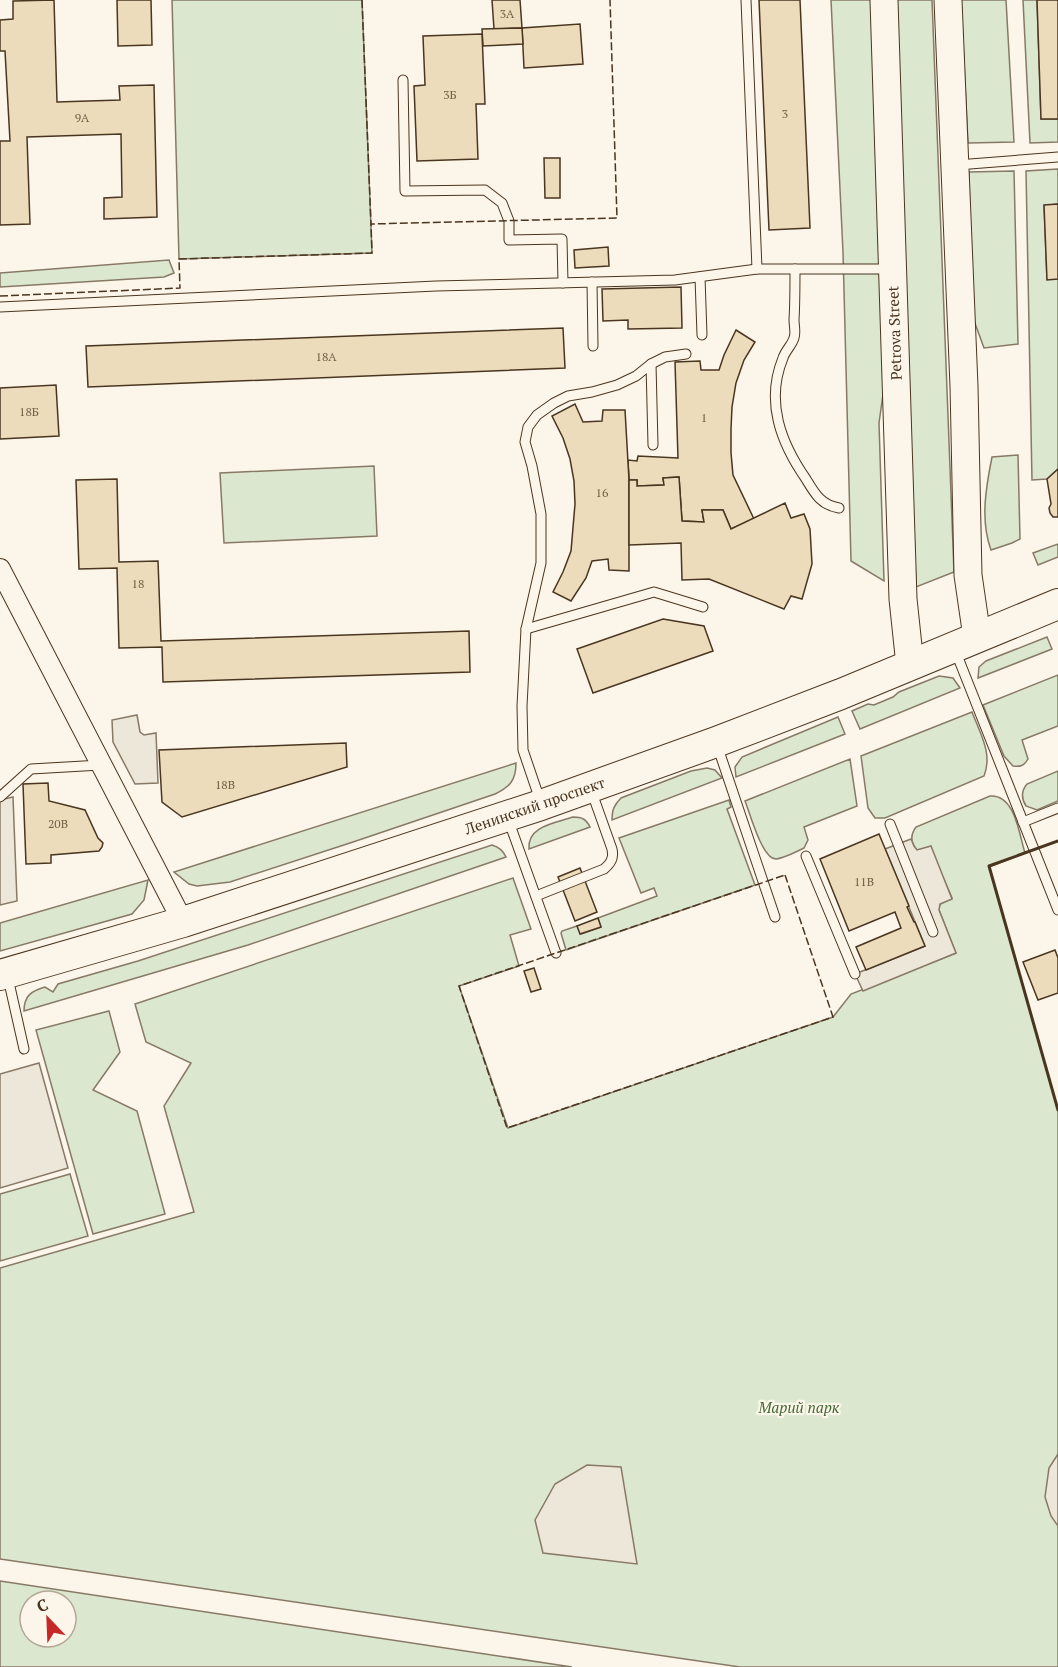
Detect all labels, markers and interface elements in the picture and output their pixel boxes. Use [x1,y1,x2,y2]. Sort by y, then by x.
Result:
house number: 3А [500,6,515,21]
house number: 3Б [443,87,457,102]
house number: 3 [782,106,788,121]
house number: 9А [75,110,90,125]
street label: Petrova Street [882,285,906,380]
house number: 18А [316,349,337,364]
house number: 18Б [19,404,39,419]
house number: 1 [701,410,707,425]
house number: 16 [596,485,609,500]
house number: 18 [132,576,144,591]
street label: Ленинский проспект [461,771,608,839]
house number: 18В [215,777,235,792]
house number: 20В [48,816,68,831]
house number: 11В [854,874,874,889]
park label: Марий парк [757,1397,840,1417]
north arrow [18,1589,78,1649]
text: С [33,1593,51,1617]

